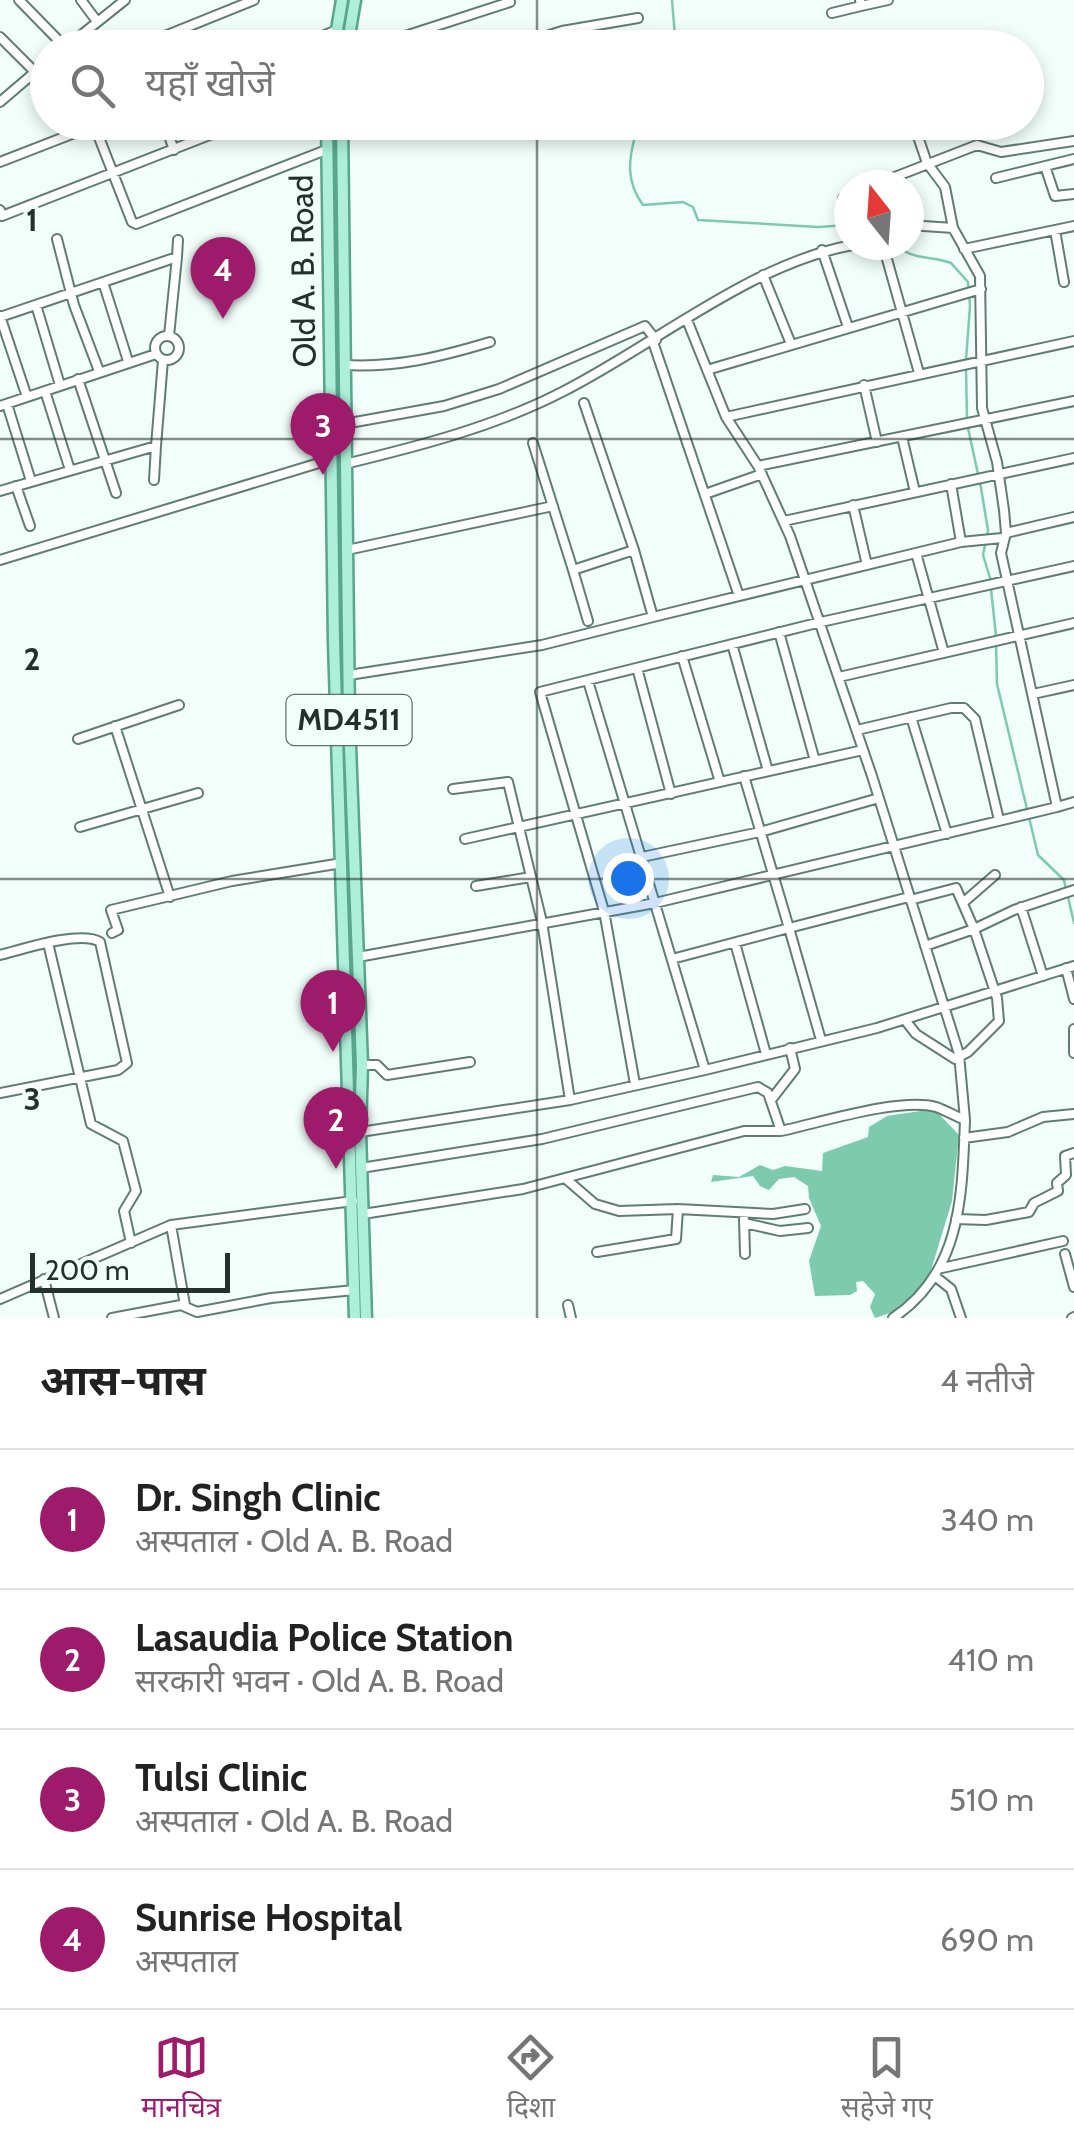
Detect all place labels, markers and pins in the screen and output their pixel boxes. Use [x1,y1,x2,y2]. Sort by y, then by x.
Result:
pin: 4 [190,236,256,319]
pin: 3 [290,392,356,475]
pin: 1 [300,970,366,1052]
pin: 2 [304,1086,368,1169]

